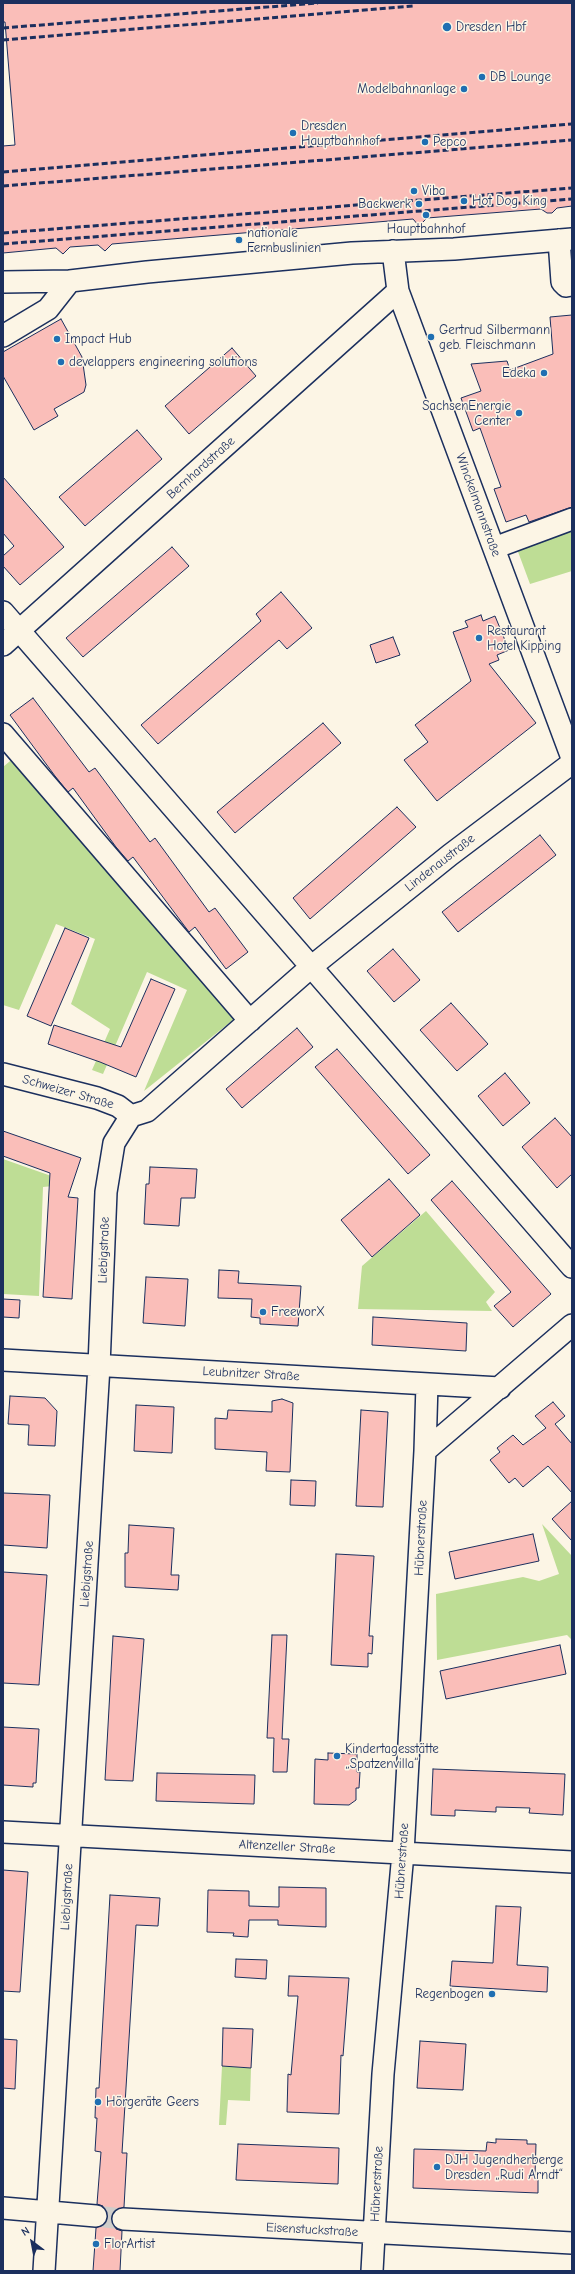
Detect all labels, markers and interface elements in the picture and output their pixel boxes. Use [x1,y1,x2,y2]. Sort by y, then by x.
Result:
place label: Dresden Hbf [456,19,526,35]
marker: Dresden Hbf [441,21,453,33]
place label: DB Lounge [490,69,551,85]
marker: DB Lounge [477,72,487,82]
place label: Modelbahnanlage [357,81,456,97]
marker: Modelbahnanlage [459,84,469,94]
place label: Dresden Hauptbahnhof [301,118,379,149]
marker: Dresden Hauptbahnhof [288,128,298,138]
place label: Pepco [433,134,466,150]
marker: Pepco [420,137,430,147]
place label: Viba [422,183,446,199]
marker: Viba [409,186,419,196]
place label: Hot Dog King [472,193,547,209]
place label: Backwerk [358,196,411,212]
marker: Hot Dog King [459,196,469,206]
marker: Backwerk [414,199,424,209]
marker: Hauptbahnhof [421,210,431,220]
place label: Hauptbahnhof [387,221,465,237]
place label: nationale Fernbuslinien [247,225,321,256]
marker: nationale Fernbuslinien [234,235,244,245]
place label: Gertrud Silbermann geb. Fleischmann [439,322,550,353]
place label: Impact Hub [65,331,132,347]
marker: Gertrud Silbermann geb. Fleischmann [426,332,436,342]
marker: Impact Hub [52,334,62,344]
place label: develappers engineering solutions [69,354,257,370]
marker: develappers engineering solutions [56,357,66,367]
place label: Edeka [502,365,536,381]
marker: Edeka [539,368,549,378]
place label: SachsenEnergie Center [422,398,511,429]
marker: SachsenEnergie Center [514,408,524,418]
street label: Bernhardstraße [164,433,238,503]
street label: Winckelmannstraße [452,451,504,559]
place label: Restaurant Hotel Kipping [487,623,561,654]
marker: Restaurant Hotel Kipping [474,633,484,643]
street label: Lindenaustraße [402,831,478,895]
street label: Schweizer Straße [20,1071,116,1113]
street label: Liebigstraße [95,1216,113,1284]
place label: FreeworX [271,1304,325,1320]
marker: FreeworX [258,1307,268,1317]
street label: Leubnitzer Straße [202,1364,300,1384]
street label: Hübnerstraße [411,1500,431,1576]
street label: Liebigstraße [77,1540,97,1608]
place label: Kindertagesstätte „Spatzenvilla“ [345,1741,439,1772]
marker: Kindertagesstätte „Spatzenvilla“ [332,1751,342,1761]
street label: Hübnerstraße [392,1823,412,1899]
street label: Altenzeller Straße [238,1837,336,1857]
street label: Liebigstraße [57,1863,77,1931]
place label: Regenbogen [415,1986,484,2002]
marker: Regenbogen [487,1989,497,1999]
place label: Hörgeräte Geers [106,2094,199,2110]
marker: Hörgeräte Geers [93,2097,103,2107]
street label: Hübnerstraße [367,2146,387,2222]
place label: DJH Jugendherberge Dresden „Rudi Arndt“ [445,2152,563,2183]
marker: DJH Jugendherberge Dresden „Rudi Arndt“ [432,2162,442,2172]
street label: Eisenstuckstraße [266,2220,358,2240]
north arrow [12,2222,52,2262]
text: N [19,2224,32,2239]
place label: FlorArtist [104,2236,155,2252]
marker: FlorArtist [91,2239,101,2249]

